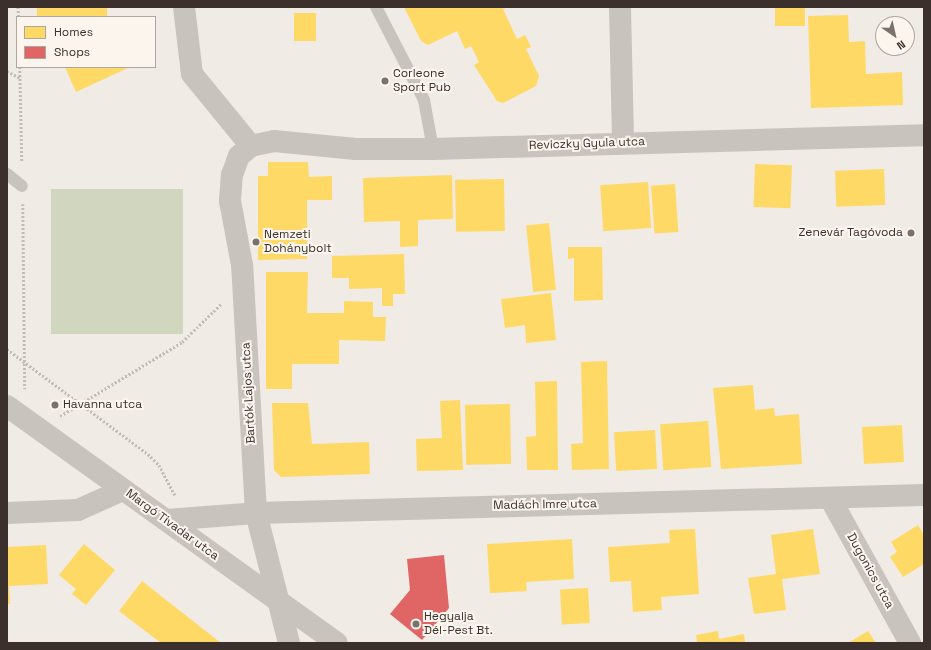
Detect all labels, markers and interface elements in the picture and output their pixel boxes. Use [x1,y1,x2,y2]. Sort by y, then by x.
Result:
legend [16,16,156,68]
north arrow [875,16,915,56]
text: Homes [54,24,93,40]
text: N [894,37,908,53]
text: Shops [54,44,90,60]
place label: Corleone Sport Pub [393,67,451,95]
marker: Corleone Sport Pub [380,76,390,86]
street label: Reviczky Gyula utca [529,135,645,153]
place label: Zenevár Tagóvoda [798,226,903,240]
place label: Nemzeti Dohánybolt [264,228,332,256]
marker: Zenevár Tagóvoda [906,228,916,238]
marker: Nemzeti Dohánybolt [251,237,261,247]
street label: Bartók Lajos utca [239,342,259,444]
place label: Havanna utca [63,398,142,412]
marker: Havanna utca [50,400,60,410]
street label: Margó Tivadar utca [123,486,221,564]
street label: Madách Imre utca [493,497,597,513]
street label: Dugonics utca [843,531,897,611]
place label: Hegyalja Dél-Pest Bt. [424,610,493,638]
marker: Hegyalja Dél-Pest Bt. [411,619,421,629]

